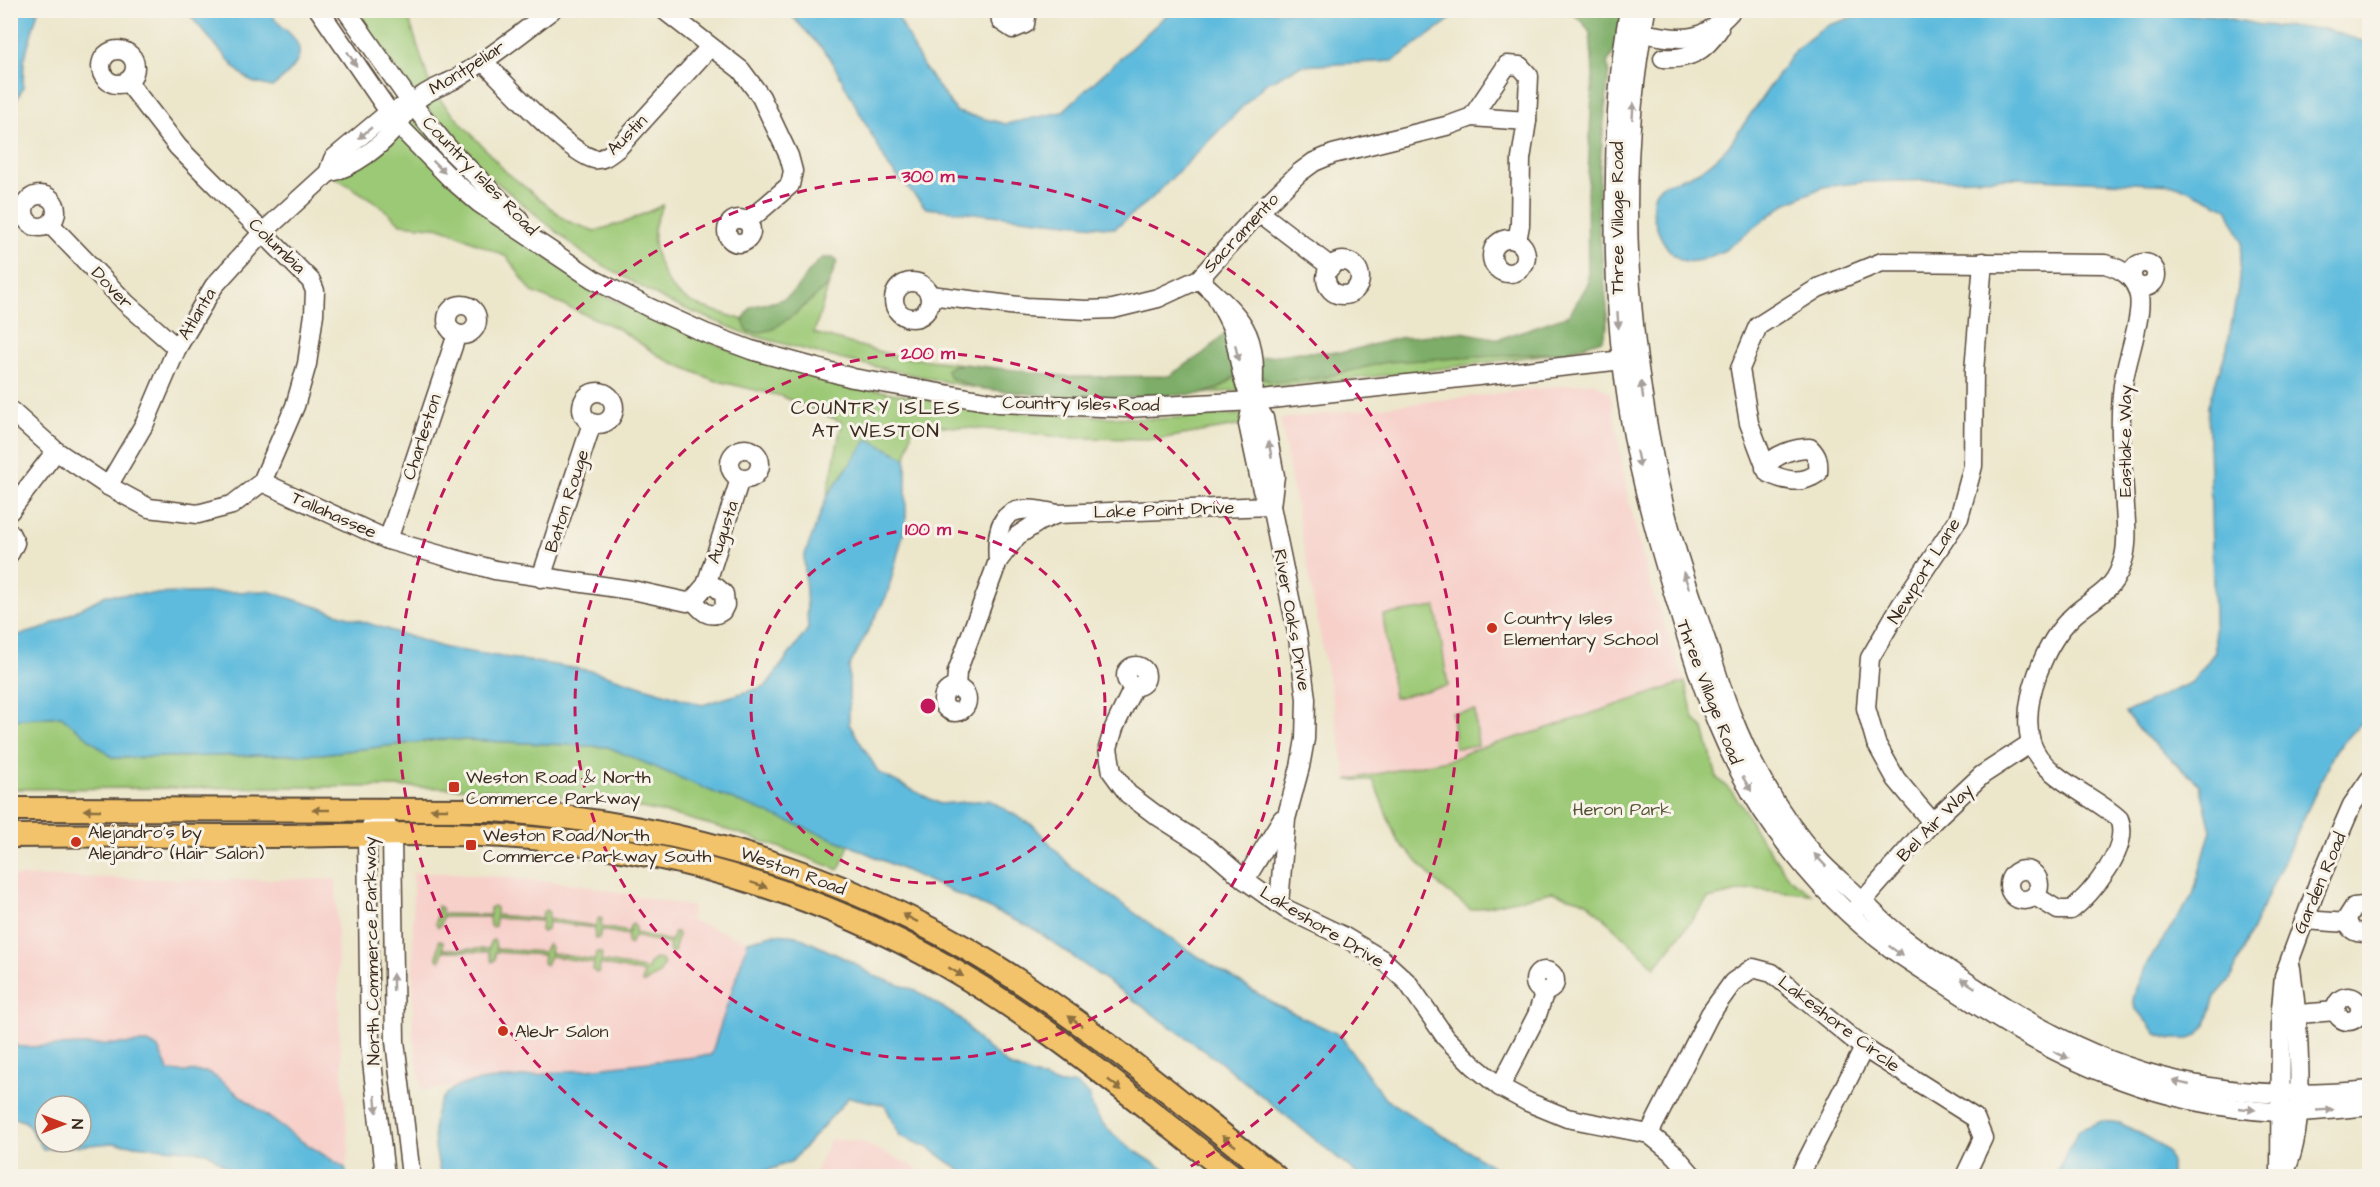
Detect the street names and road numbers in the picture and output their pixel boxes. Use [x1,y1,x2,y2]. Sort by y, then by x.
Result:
street label: Montpeliar [424,35,510,101]
street label: Austin [601,109,653,161]
street label: Country Isles Road [416,111,544,242]
street label: Three Village Road [1605,141,1631,295]
street label: Sacramento [1197,187,1285,279]
street label: Columbia [243,212,311,280]
street label: Dover [85,261,139,315]
street label: Atlanta [172,283,222,345]
street label: Eastlake Way [2113,385,2139,497]
street label: Country Isles Road [1002,390,1160,419]
street label: Charleston [396,391,448,483]
street label: Baton Rouge [539,446,596,556]
street label: Tallahassee [287,485,381,545]
street label: Lake Point Drive [1093,495,1235,525]
street label: Augusta [701,497,746,567]
street label: Newport Lane [1881,513,1967,629]
street label: River Oaks Drive [1267,547,1317,693]
street label: Three Village Road [1669,616,1748,768]
street label: Bel Air Way [1891,778,1980,868]
street label: Garden Road [2287,828,2353,938]
street label: North Commerce Parkway [358,836,387,1066]
street label: Weston Road [737,840,849,902]
street label: Lakeshore Drive [1255,880,1389,974]
street label: Lakeshore Circle [1773,970,1905,1078]

